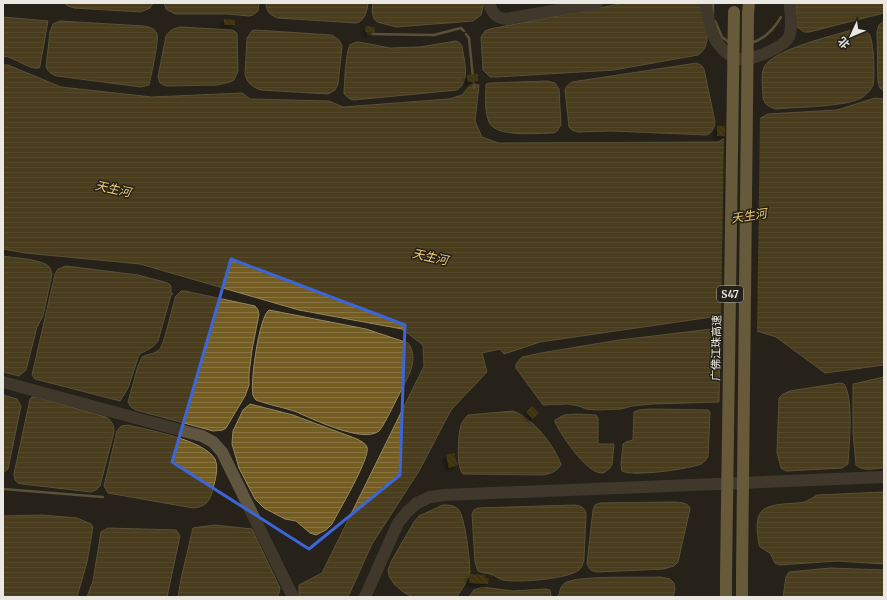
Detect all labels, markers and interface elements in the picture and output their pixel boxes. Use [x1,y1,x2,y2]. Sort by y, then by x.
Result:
north arrow [831,16,871,56]
text: 北 [835,34,853,52]
water label: 天生河 [94,177,134,200]
water label: 天生河 [730,205,770,226]
water label: 天生河 [411,245,451,268]
road number: S47 [717,286,743,302]
street label: 广佛江珠高速 [708,315,724,381]

